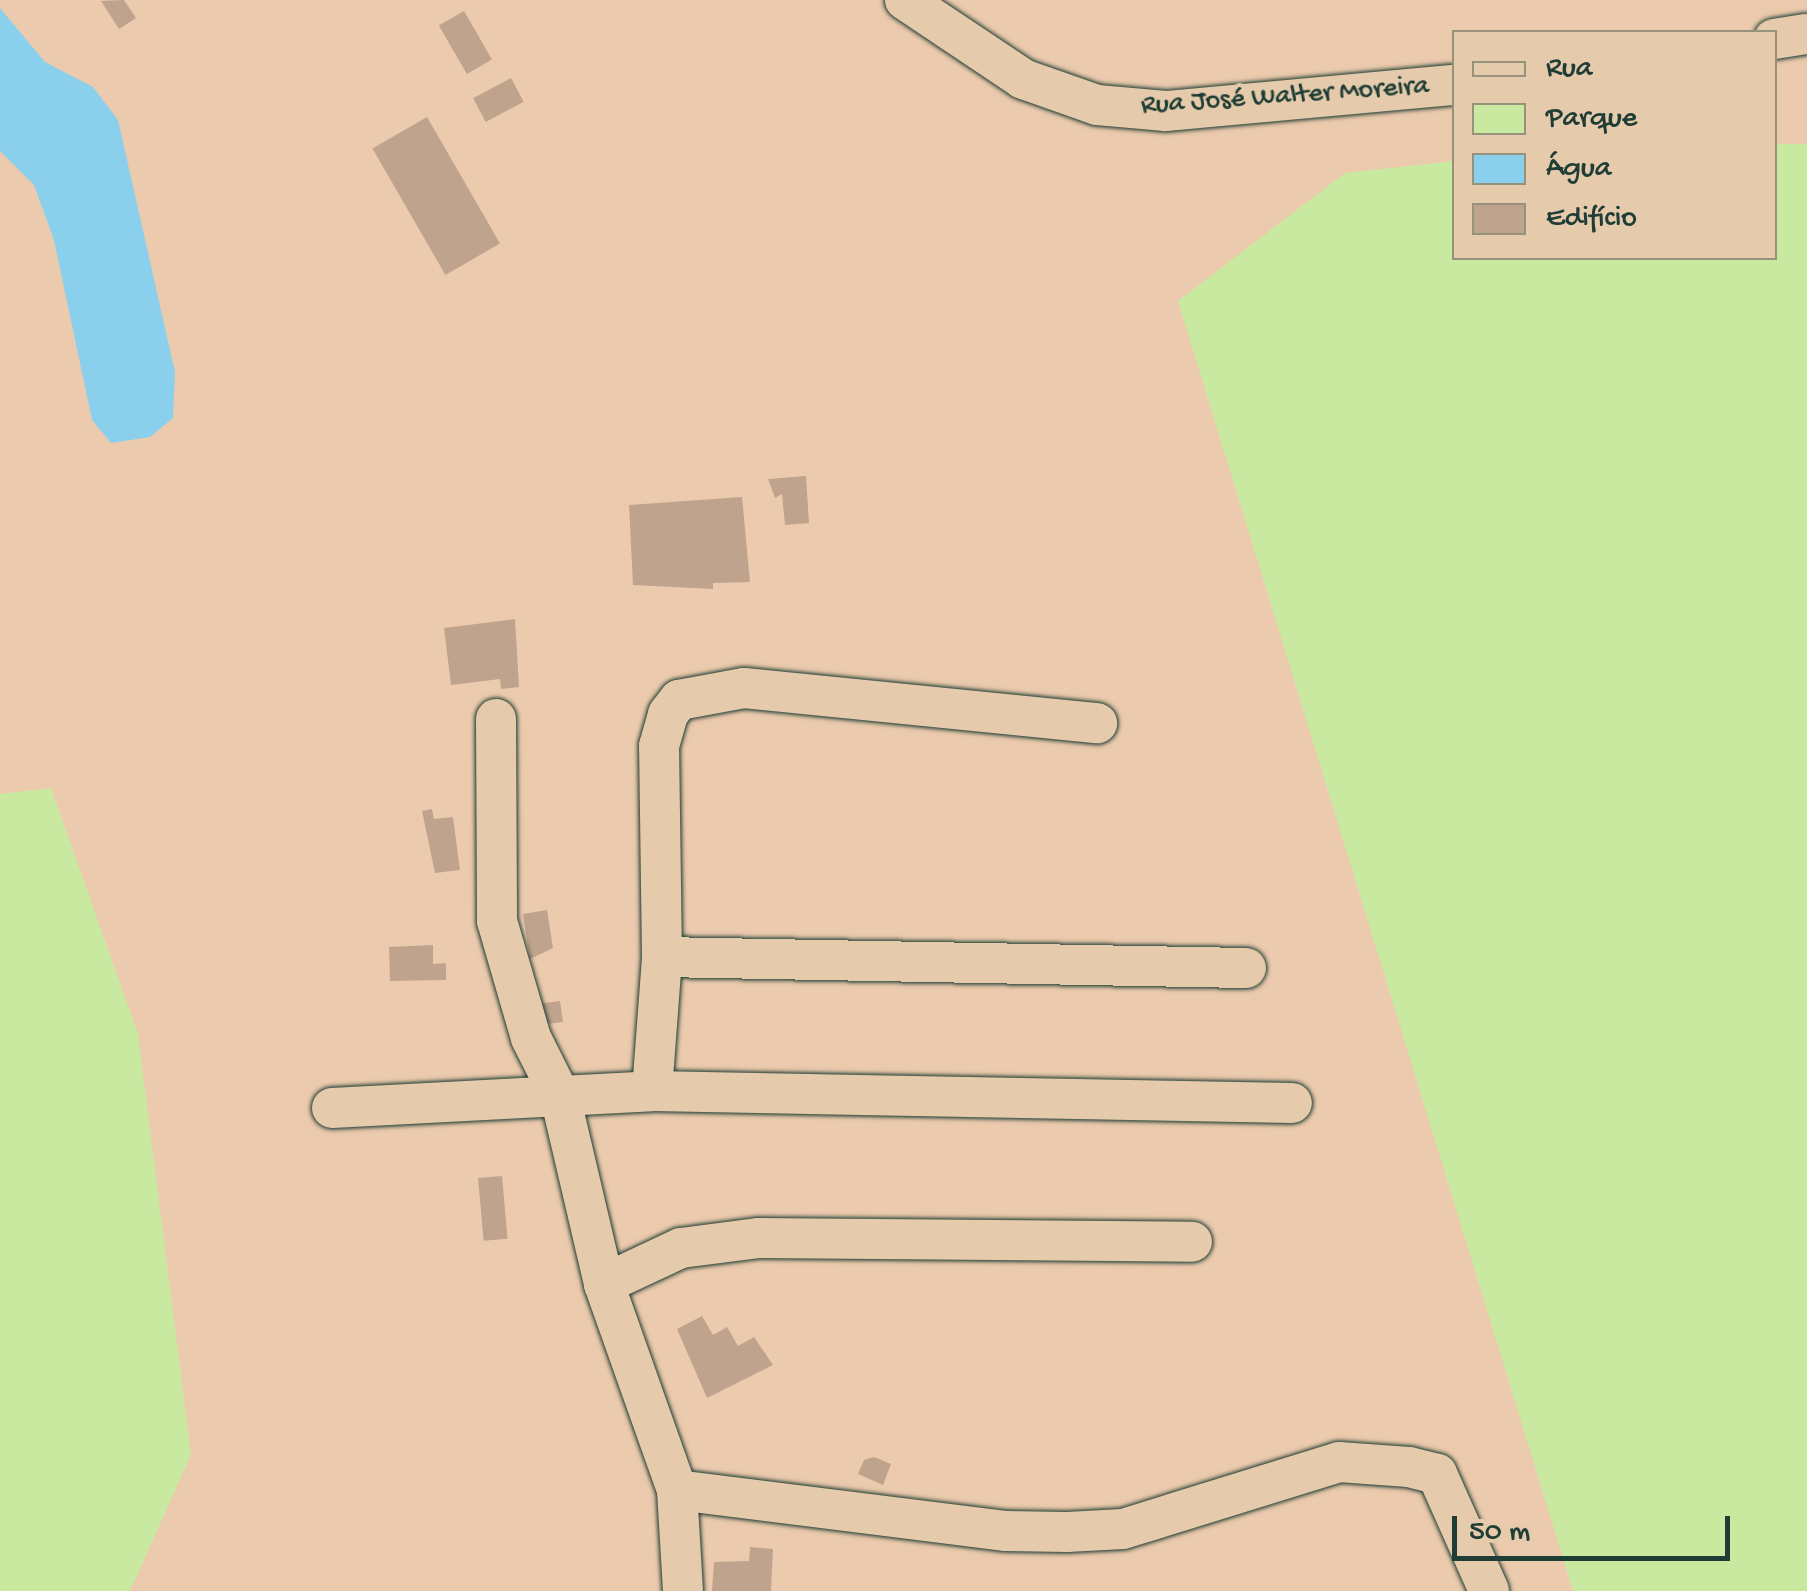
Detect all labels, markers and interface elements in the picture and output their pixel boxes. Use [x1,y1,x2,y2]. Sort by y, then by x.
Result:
legend [1452,30,1777,260]
text: Rua [1546,52,1592,87]
street label: Rua José Walter Moreira [1140,70,1430,124]
text: Parque [1546,102,1637,137]
text: Água [1546,152,1612,187]
text: Edifício [1546,202,1637,237]
scale bar [1457,1496,1734,1558]
text: 50 m [1469,1516,1530,1551]

